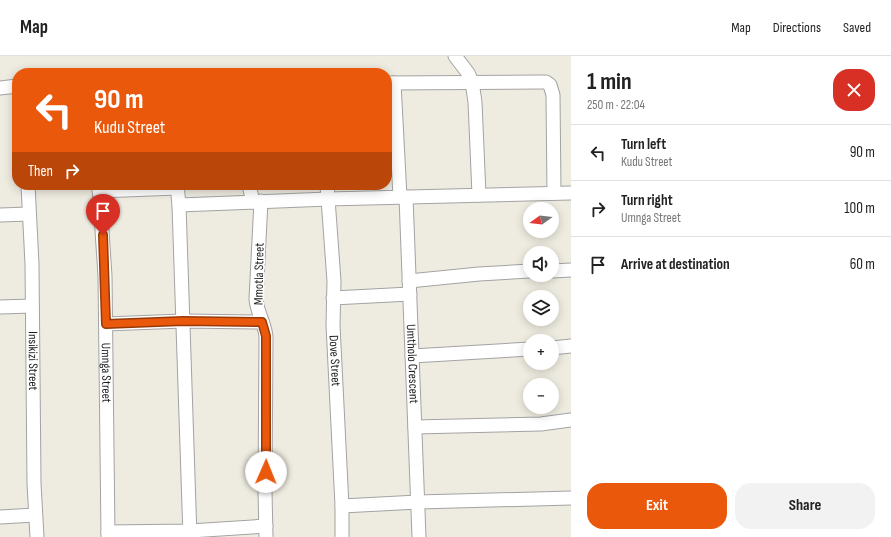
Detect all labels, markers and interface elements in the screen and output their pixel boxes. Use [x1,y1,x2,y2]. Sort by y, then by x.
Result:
text: Map [20,16,48,39]
text: Map [731,19,751,36]
text: Directions [773,19,821,36]
text: Saved [843,19,871,36]
text: 1 min [587,67,632,96]
button: close [833,69,875,111]
text: 90 m [94,83,144,116]
icon: left [28,84,80,136]
text: 250 m · 22:04 [587,97,645,113]
text: Kudu Street [94,117,165,138]
text: Turn left [621,135,666,154]
icon: left [587,142,609,164]
text: 90 m [850,143,875,162]
text: Kudu Street [621,154,673,170]
icon: right [61,160,83,182]
text: Then [28,162,53,181]
text: Turn right [621,191,673,210]
pin [86,194,120,235]
icon: right [587,198,609,220]
text: 100 m [844,199,875,218]
icon: arrive [92,200,114,222]
north arrow [523,202,559,238]
map controls [523,202,559,414]
text: Umnga Street [621,210,681,226]
street label: Mmotla Street [250,243,268,305]
button: sound [523,246,559,282]
icon: arrive [587,254,609,276]
text: Arrive at destination [621,255,730,274]
text: 60 m [850,255,875,274]
button: layers [523,290,559,326]
street label: Umtholo Crescent [403,324,422,404]
street label: Insikizi Street [25,331,41,391]
button: + [523,334,559,370]
street label: Dove Street [326,335,344,387]
street label: Umnga Street [98,343,114,403]
button: − [523,378,559,414]
position arrow [245,451,287,493]
button: Exit [587,483,727,529]
button: Share [735,483,875,529]

